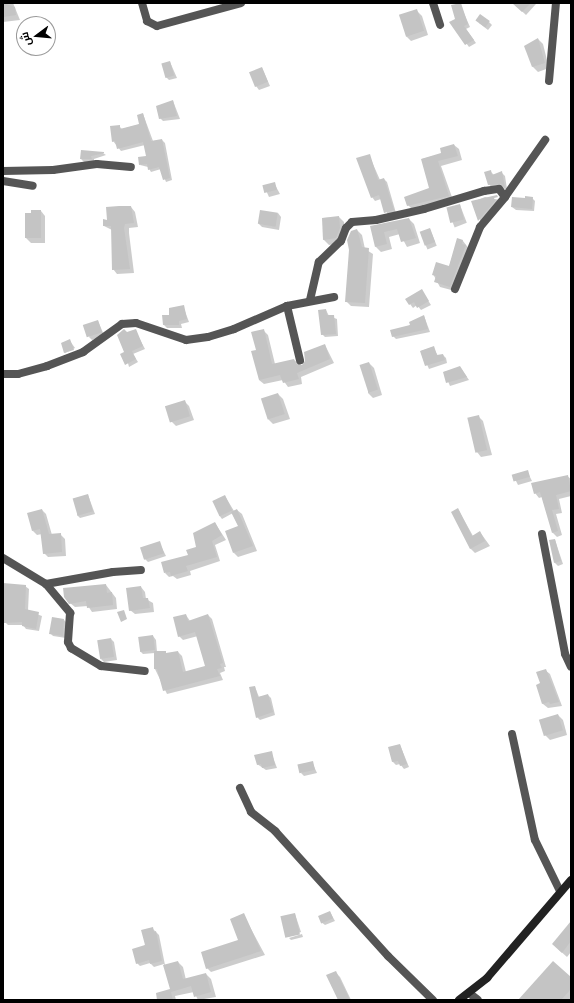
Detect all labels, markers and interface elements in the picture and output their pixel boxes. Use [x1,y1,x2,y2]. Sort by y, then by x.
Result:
north arrow [16,16,56,56]
text: ش [17,30,34,48]

